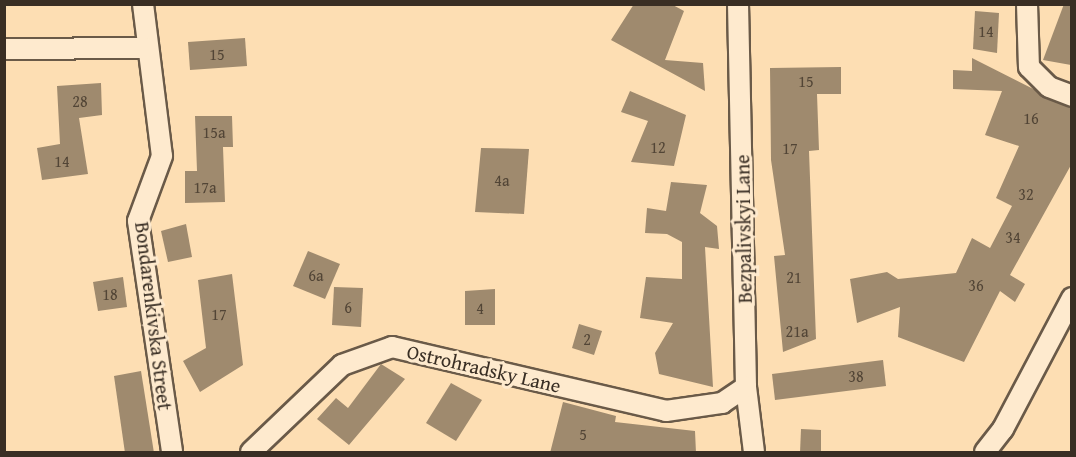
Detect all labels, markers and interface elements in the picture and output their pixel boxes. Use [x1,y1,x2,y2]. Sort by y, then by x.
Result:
house number: 14 [978,21,994,41]
house number: 15 [209,44,225,64]
house number: 15 [798,71,814,91]
house number: 28 [72,91,88,111]
house number: 16 [1023,108,1039,128]
house number: 15а [202,122,226,142]
house number: 12 [650,137,666,157]
house number: 17 [782,138,798,158]
house number: 14 [54,151,70,171]
street label: Bezpalivskyi Lane [730,154,756,304]
house number: 4а [494,170,510,190]
house number: 17а [193,177,217,197]
house number: 32 [1018,184,1034,204]
street label: Bondarenkivska Street [131,220,177,412]
house number: 34 [1005,227,1021,247]
house number: 6а [308,265,324,285]
house number: 21 [786,267,802,287]
house number: 36 [968,275,984,295]
house number: 18 [102,284,118,304]
house number: 6 [344,297,352,317]
house number: 4 [476,298,484,318]
house number: 17 [211,304,227,324]
house number: 21а [785,321,809,341]
house number: 2 [583,329,591,349]
street label: Ostrohradsky Lane [405,339,563,397]
house number: 38 [848,366,864,386]
house number: 5 [579,424,587,444]

